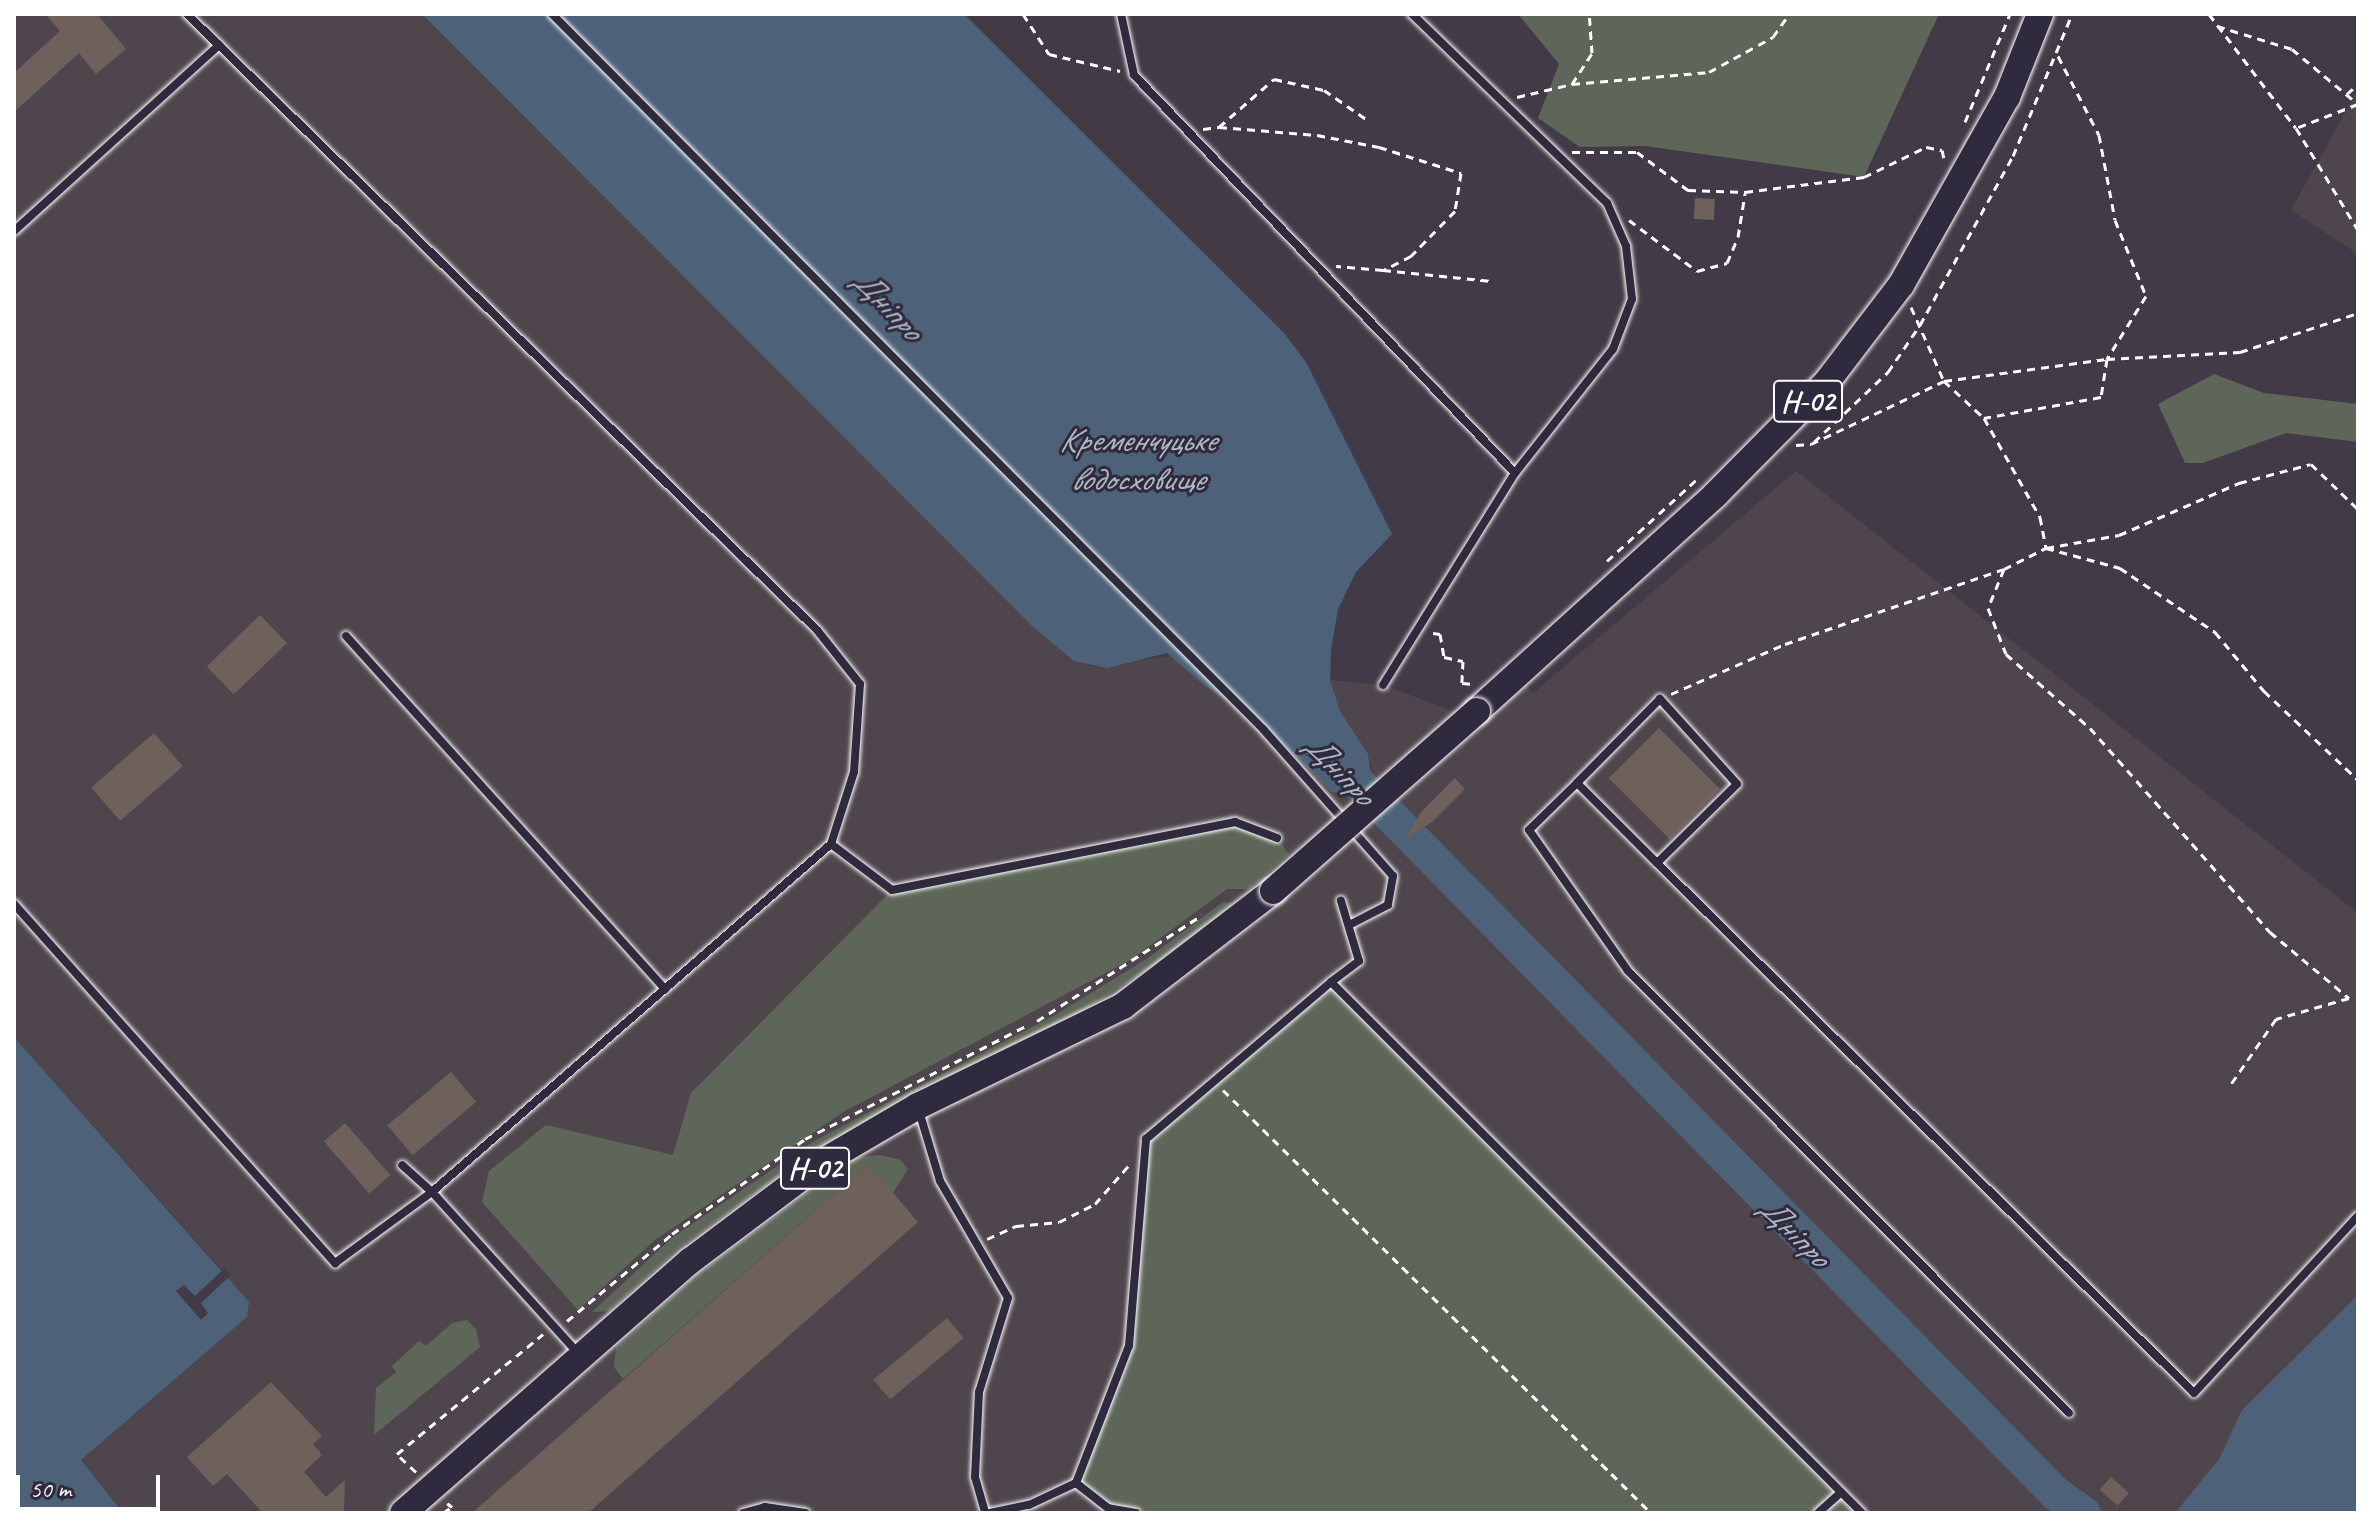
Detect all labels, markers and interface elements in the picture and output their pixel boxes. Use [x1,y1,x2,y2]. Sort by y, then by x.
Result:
water label: Дніпро [844,260,932,348]
road number: Н-02 [1772,375,1844,427]
water label: Кременчуцьке водосховище [1059,419,1215,498]
water label: Дніпро [1296,725,1384,813]
road number: Н-02 [779,1142,851,1194]
water label: Дніпро [1751,1187,1839,1275]
scale bar [20,1459,164,1509]
text: 50 m [30,1474,71,1504]

